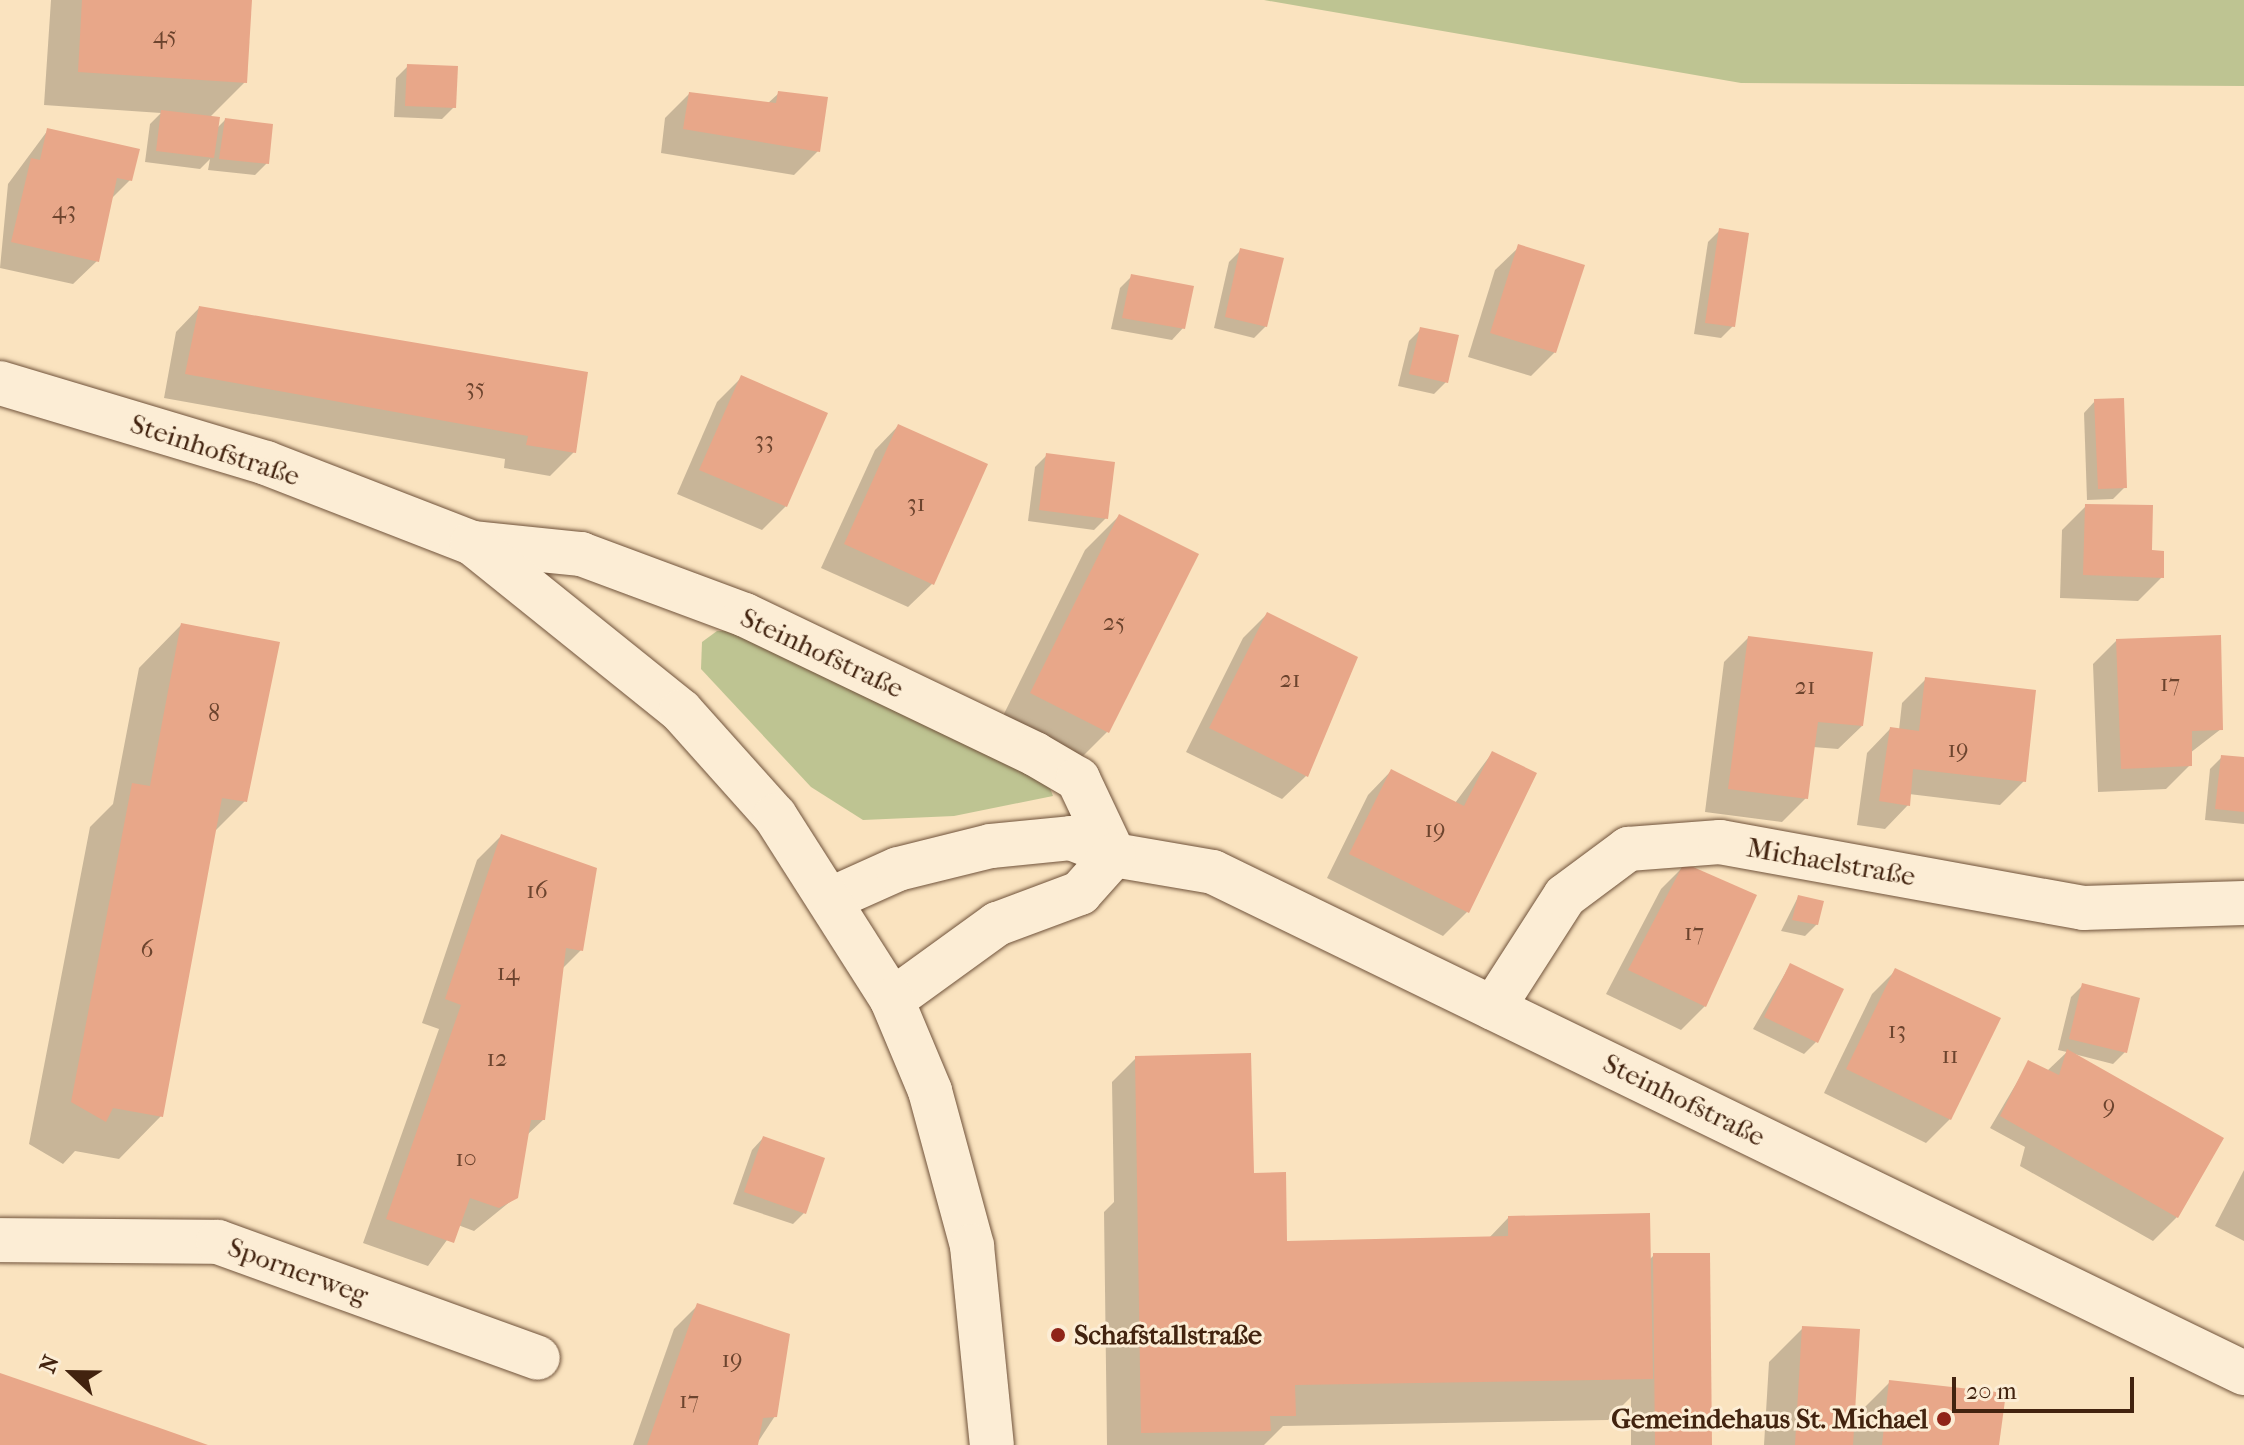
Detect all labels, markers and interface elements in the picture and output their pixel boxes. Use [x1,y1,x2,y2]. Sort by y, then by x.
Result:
house number: 45 [153,22,177,50]
house number: 43 [52,197,76,225]
house number: 35 [465,374,485,402]
street label: Steinhofstraße [126,407,304,493]
house number: 33 [754,427,774,455]
house number: 31 [907,490,925,518]
street label: Steinhofstraße [735,601,909,705]
house number: 25 [1103,609,1125,637]
house number: 21 [1280,666,1300,694]
house number: 17 [2160,670,2180,698]
house number: 21 [1795,673,1815,701]
house number: 8 [208,700,220,728]
house number: 19 [1947,736,1969,764]
house number: 19 [1424,816,1446,844]
street label: Michaelstraße [1744,831,1918,893]
house number: 16 [526,877,548,905]
house number: 17 [1684,919,1704,947]
house number: 6 [141,936,153,964]
house number: 14 [497,959,519,987]
house number: 13 [1888,1017,1906,1045]
house number: 11 [1941,1042,1959,1070]
house number: 12 [487,1045,507,1073]
street label: Steinhofstraße [1598,1046,1770,1154]
house number: 9 [2103,1092,2115,1120]
house number: 10 [455,1145,477,1173]
street label: Spornerweg [223,1230,373,1312]
place label: Schafstallstraße [1074,1318,1262,1352]
marker: Schafstallstraße [1049,1326,1067,1344]
north arrow [32,1333,112,1413]
house number: 19 [721,1346,743,1374]
text: N [35,1351,65,1377]
scale bar [1956,1361,2138,1411]
text: 20 m [1966,1377,2017,1405]
house number: 17 [679,1387,699,1415]
place label: Gemeindehaus St. Michael [1611,1402,1928,1436]
marker: Gemeindehaus St. Michael [1935,1410,1953,1428]

